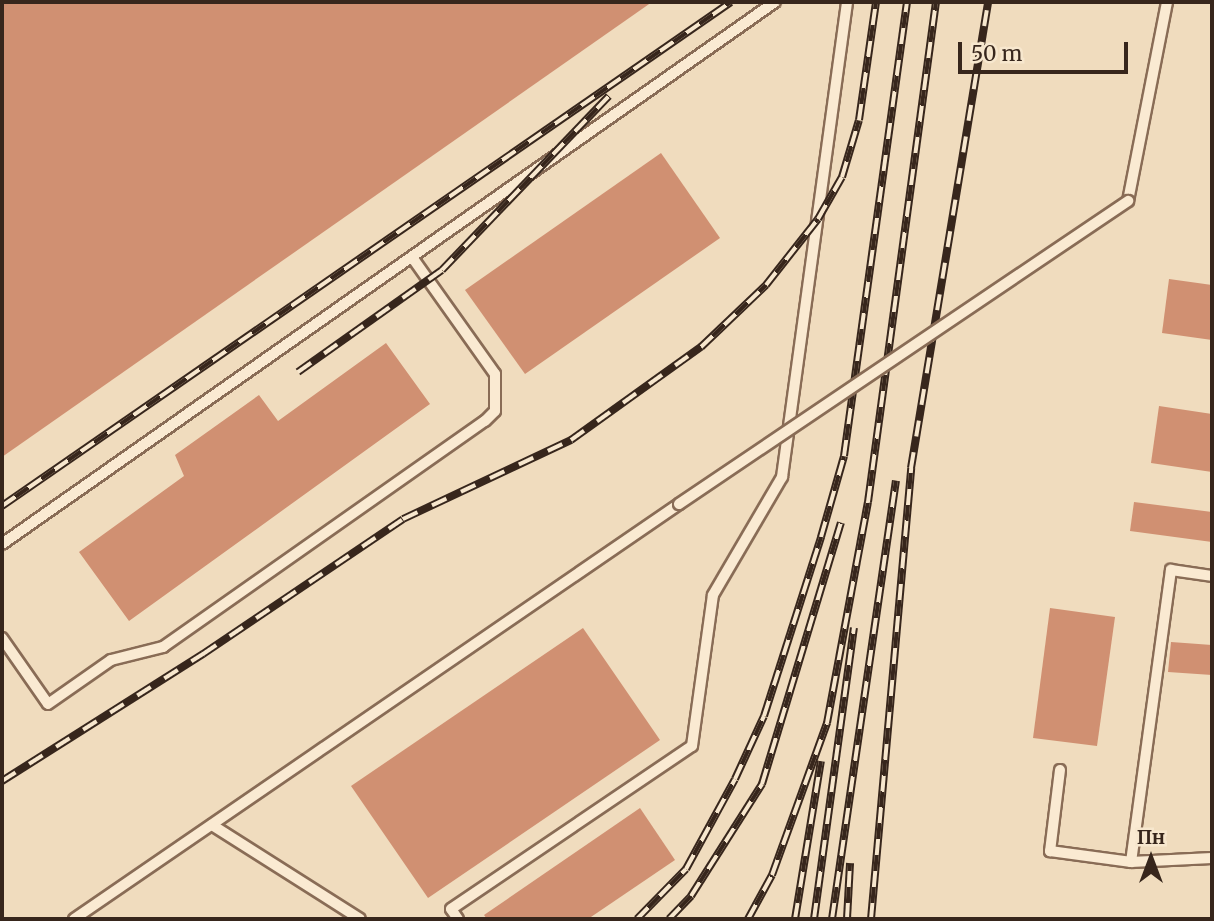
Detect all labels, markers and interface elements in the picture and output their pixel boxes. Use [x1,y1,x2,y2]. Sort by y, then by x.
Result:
scale bar [962,28,1132,72]
text: 50 m [971,40,1022,67]
north arrow [1116,823,1186,893]
text: Пн [1137,825,1165,849]

